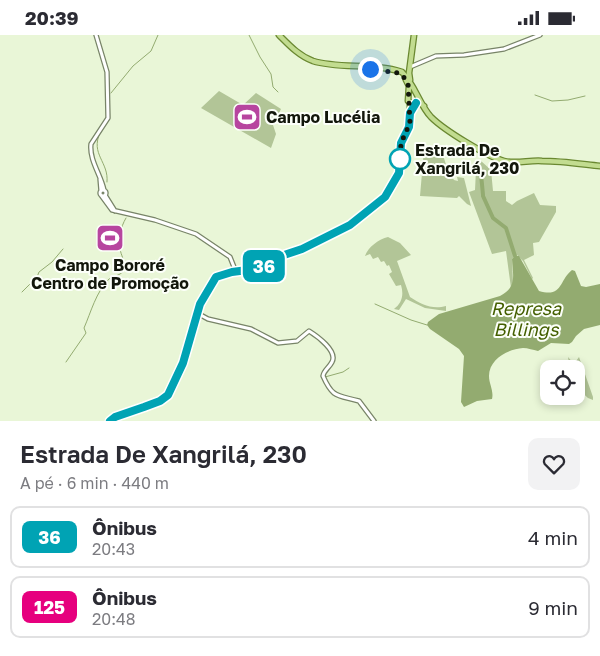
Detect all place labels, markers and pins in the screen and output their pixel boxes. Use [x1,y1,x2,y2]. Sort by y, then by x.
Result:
sports icon: Campo Lucélia [232,102,262,132]
place label: Campo Lucélia [266,107,380,127]
place label: Estrada De Xangrilá, 230 [415,140,519,178]
marker: Estrada De Xangrilá, 230 [389,148,411,170]
sports icon: Campo Bororé Centro de Promoção [95,223,125,253]
place label: Campo Bororé Centro de Promoção [31,255,189,293]

